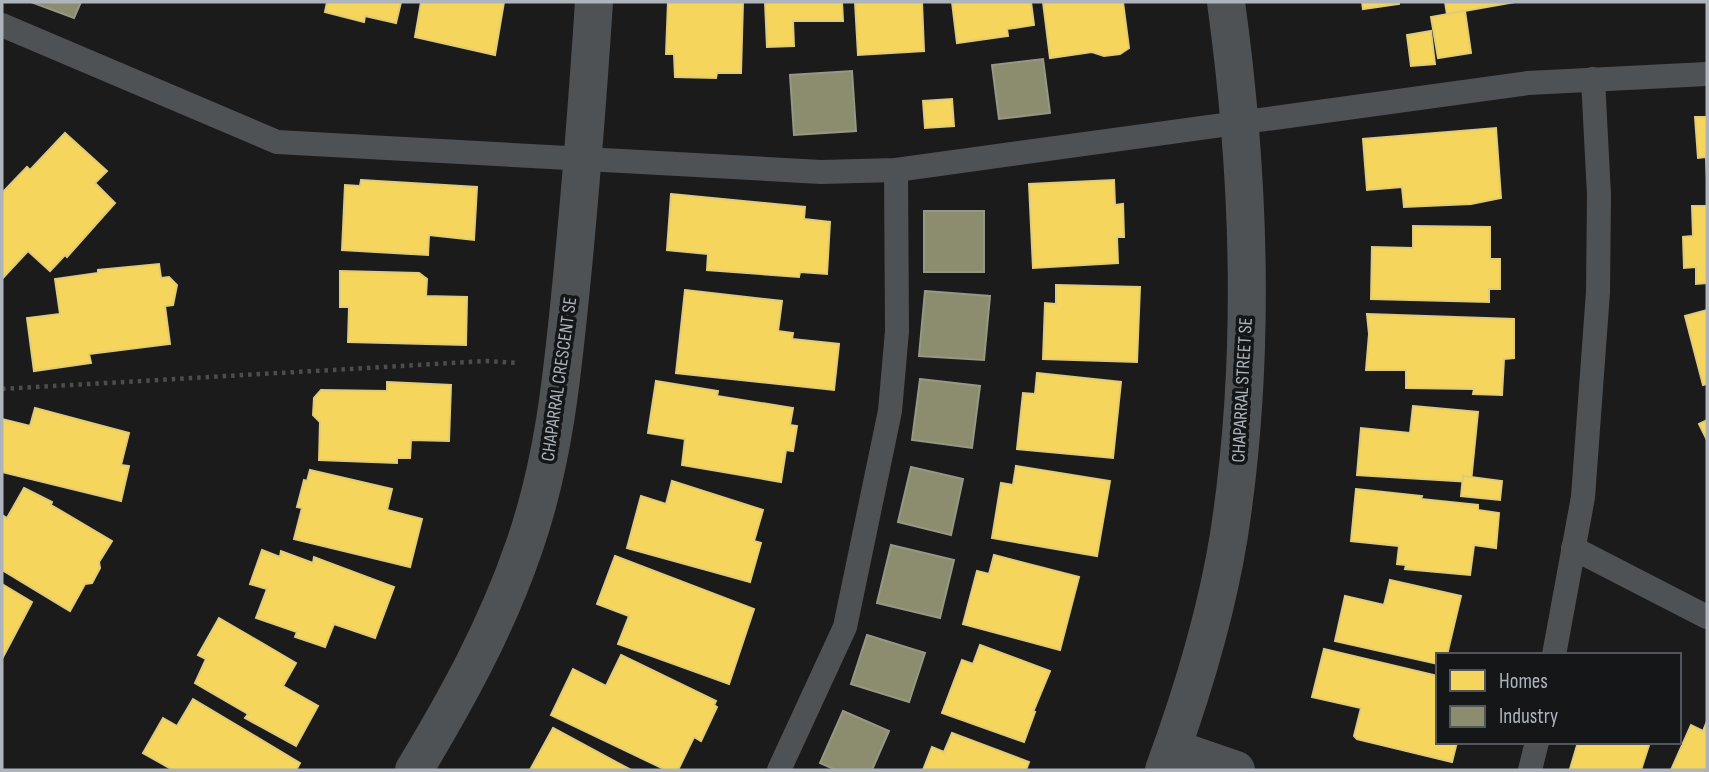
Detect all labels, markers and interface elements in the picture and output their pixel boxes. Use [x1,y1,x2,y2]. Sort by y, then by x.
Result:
street label: CHAPARRAL CRESCENT SE [537,296,582,463]
street label: CHAPARRAL STREET SE [1227,317,1258,463]
legend [1436,653,1681,744]
text: Homes [1499,669,1548,694]
text: Industry [1499,704,1558,729]

